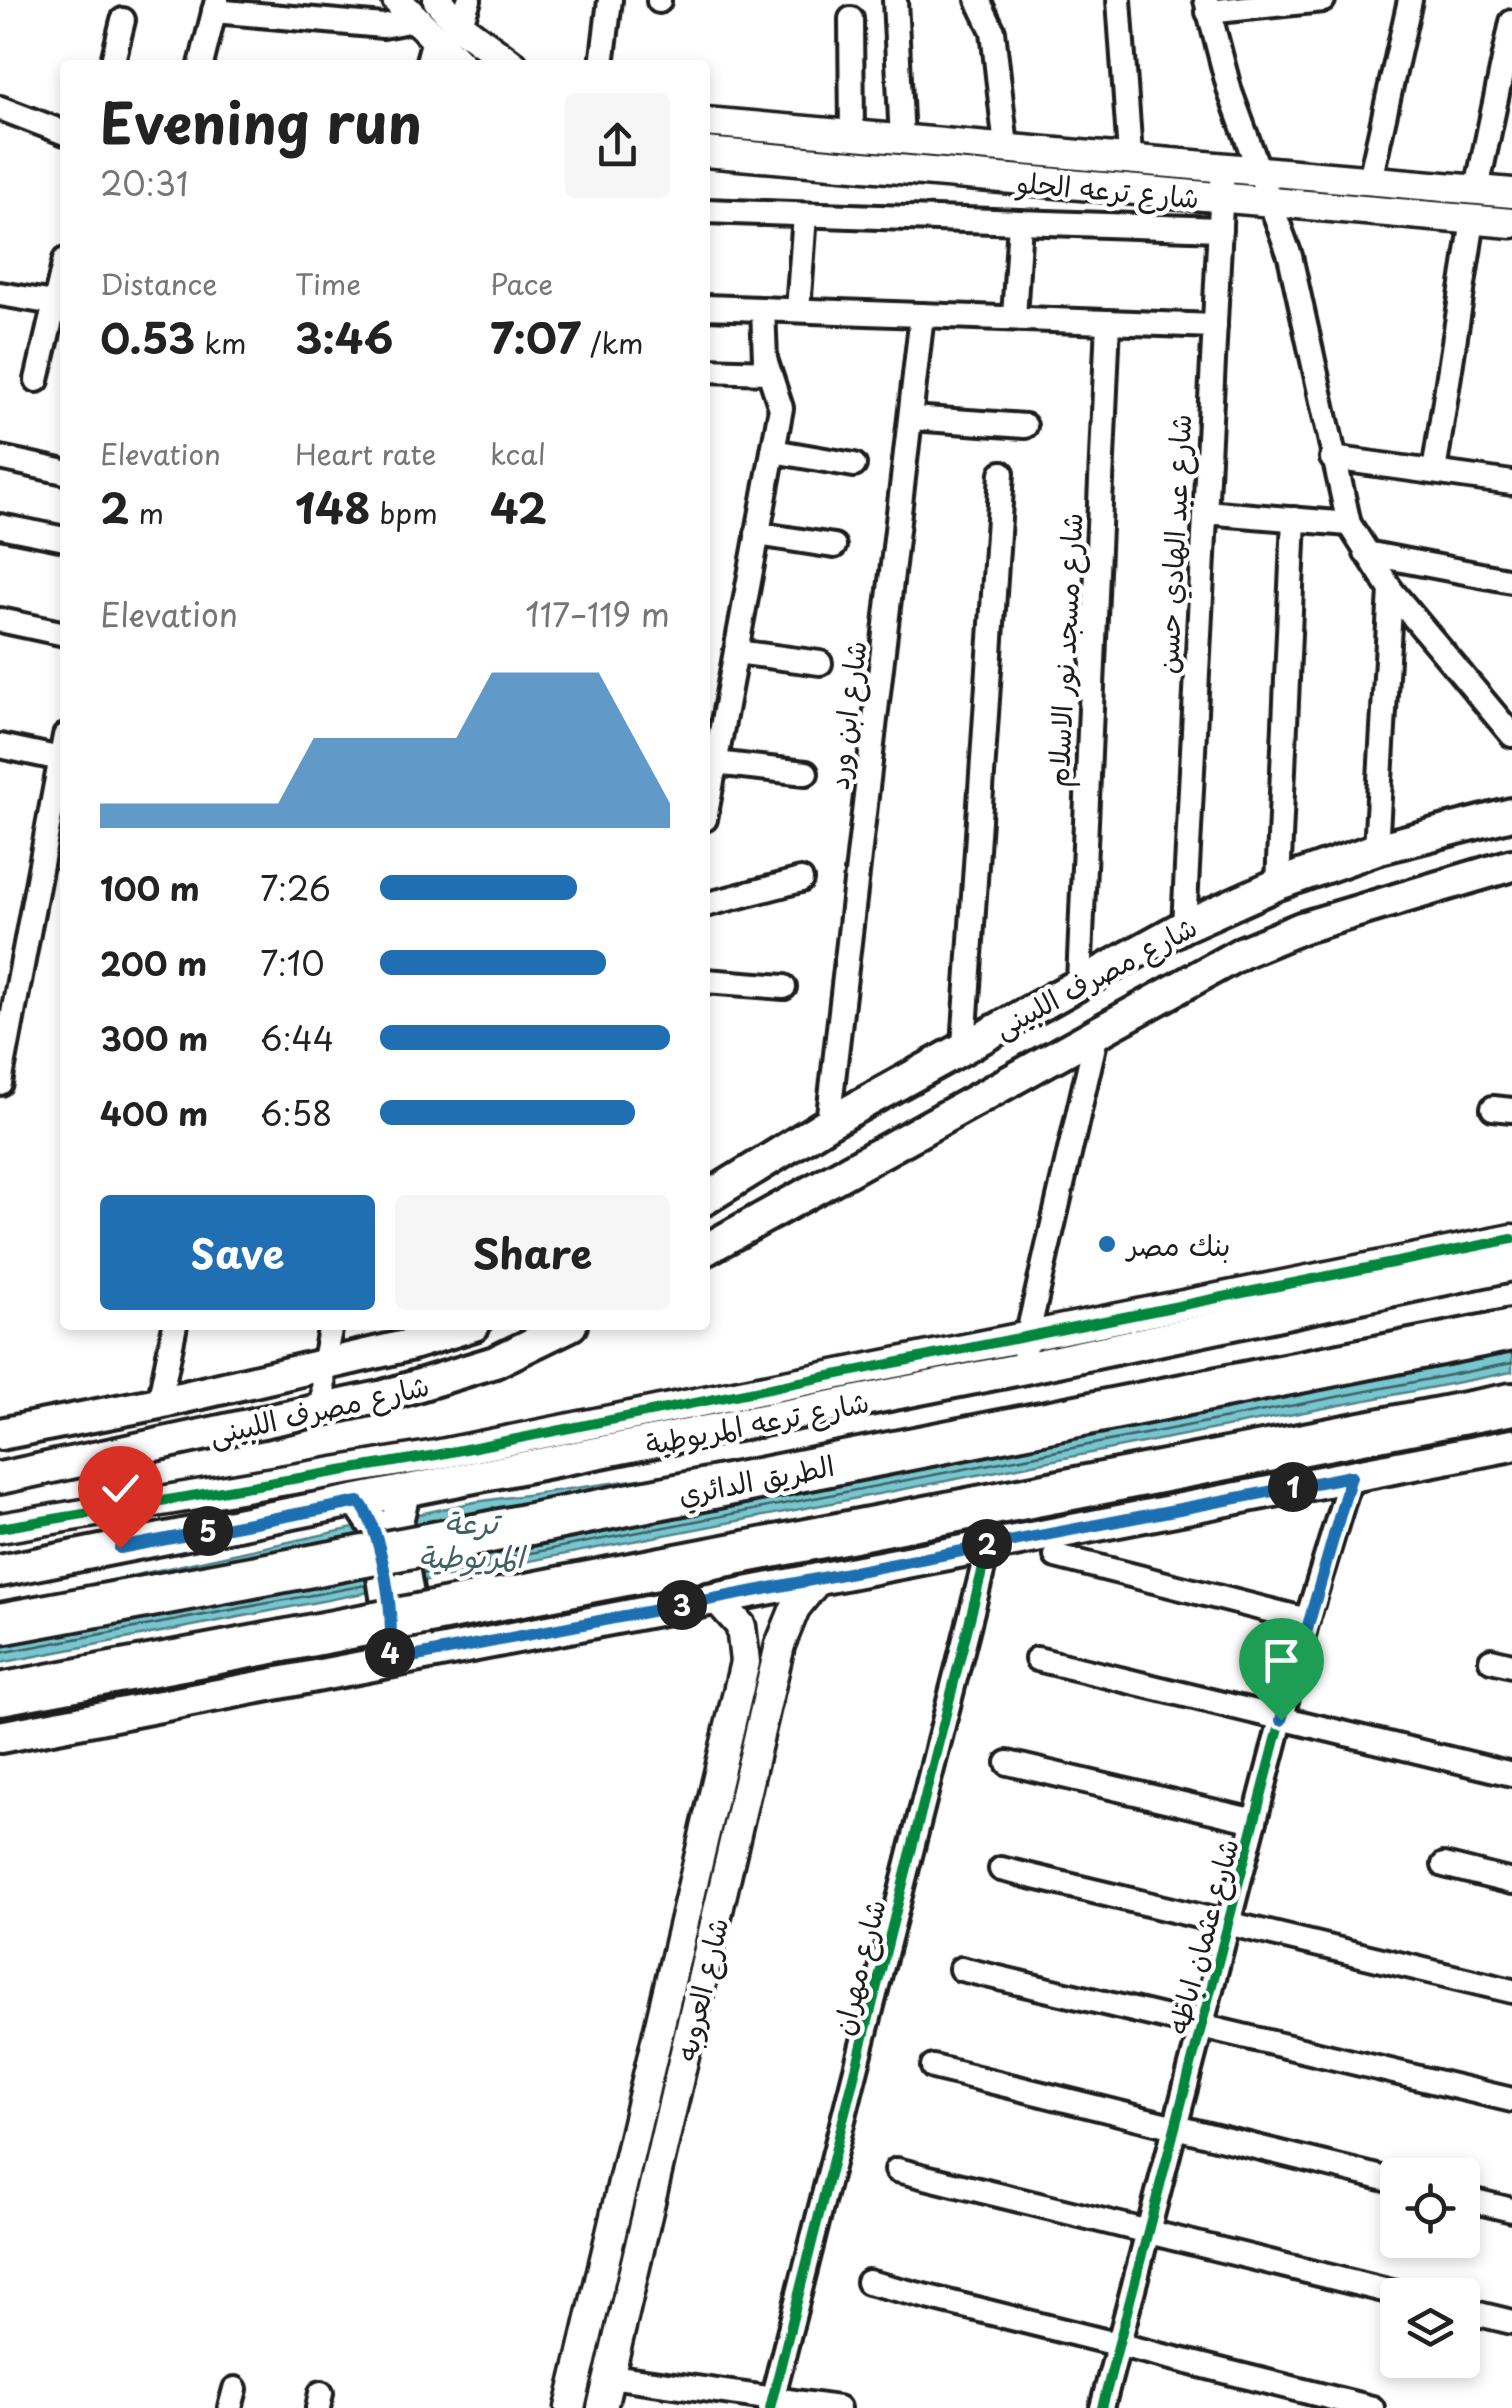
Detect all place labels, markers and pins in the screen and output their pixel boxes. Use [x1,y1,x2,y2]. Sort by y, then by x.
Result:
place label: بنك مصر [1125,1223,1230,1266]
marker: بنك مصر [1096,1233,1118,1255]
pin [78,1446,163,1549]
pin: 1 [1268,1462,1318,1512]
pin: 5 [183,1506,233,1556]
pin: 2 [962,1519,1012,1569]
pin: 3 [657,1580,707,1630]
pin [1239,1618,1324,1721]
pin: 4 [365,1628,415,1678]

